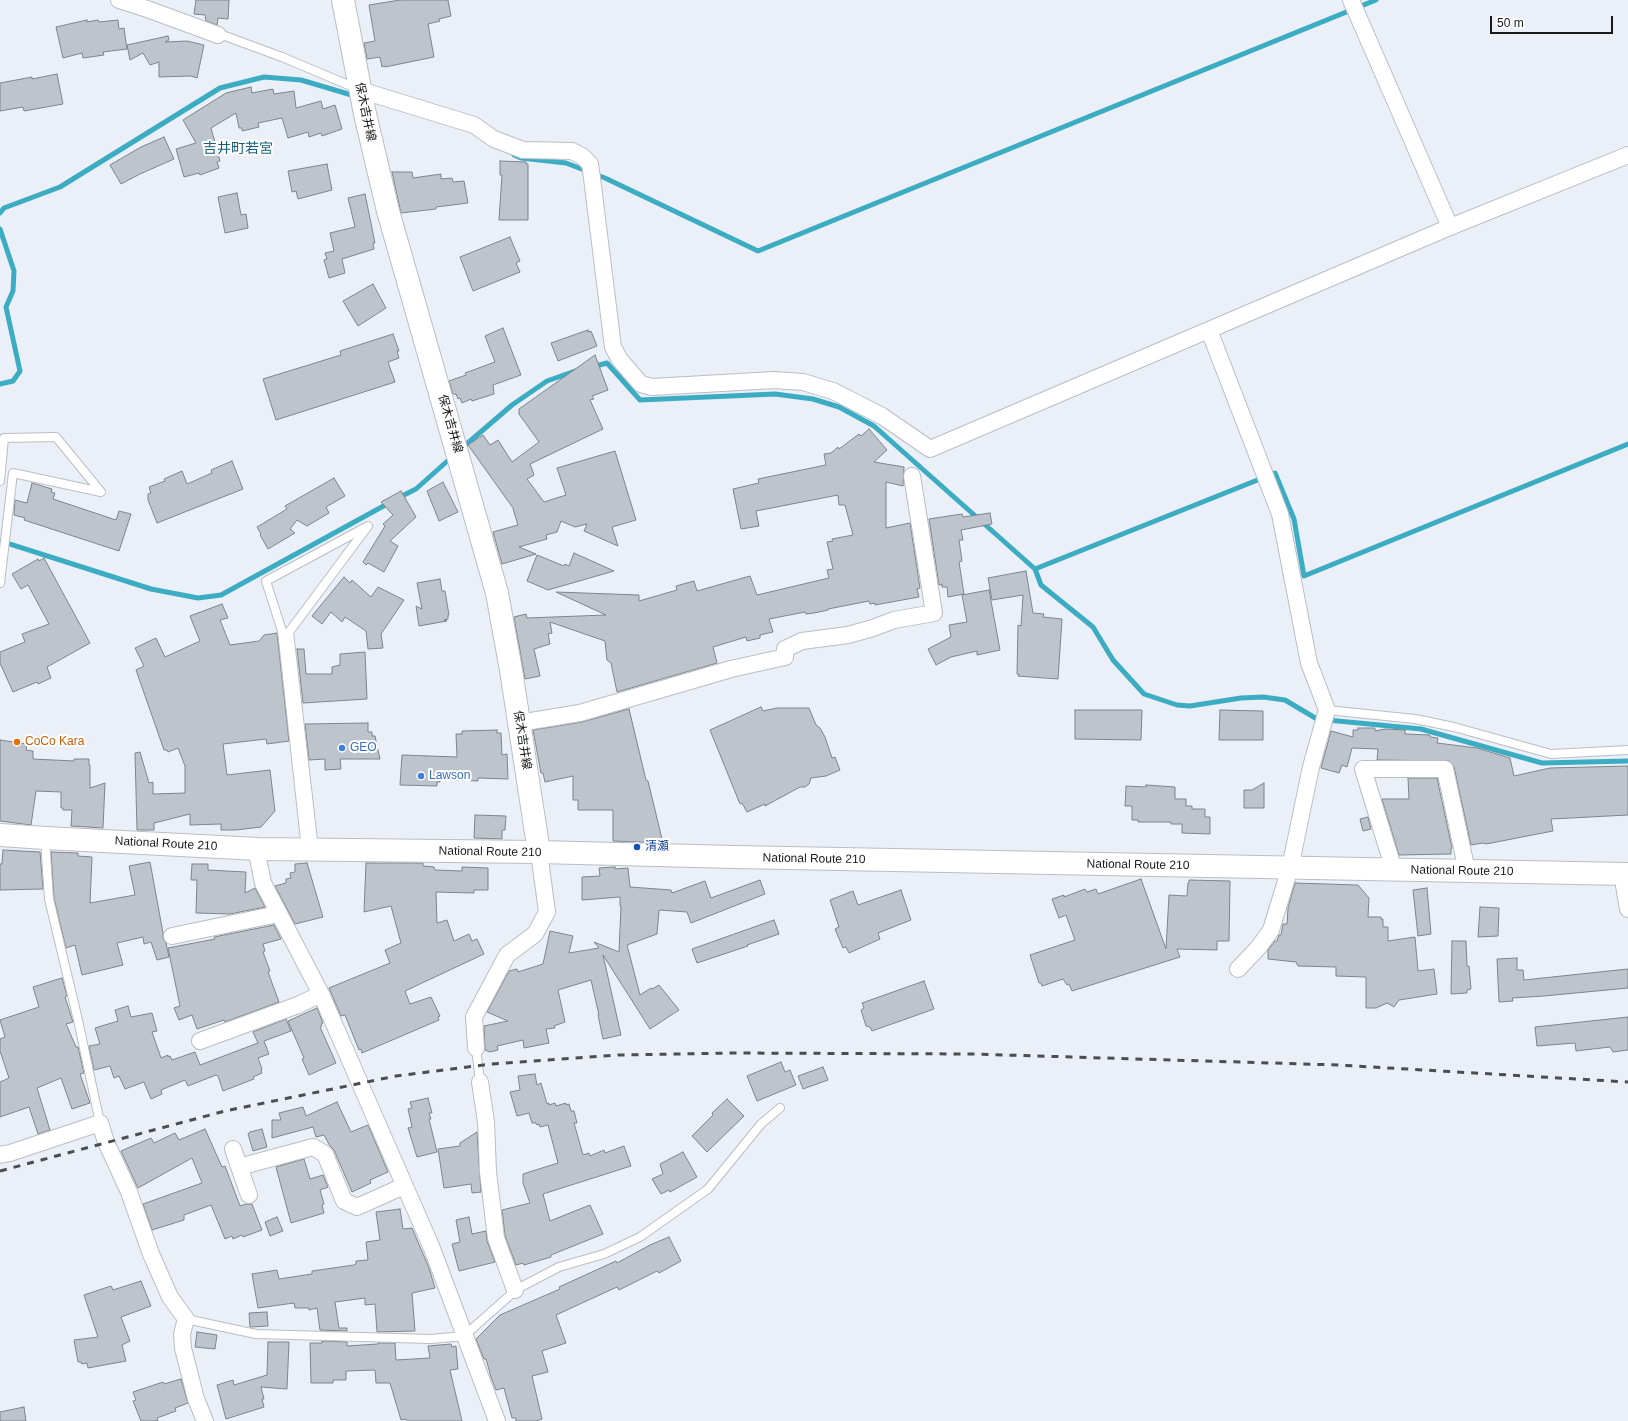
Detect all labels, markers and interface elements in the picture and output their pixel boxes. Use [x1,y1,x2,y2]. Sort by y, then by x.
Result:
scale bar [1492,8,1615,34]
text: 50 m [1497,16,1524,30]
street label: 保木吉井線 [352,81,378,143]
district label: 吉井町若宮 [203,141,273,157]
street label: 保木吉井線 [435,393,465,455]
street label: 保木吉井線 [510,709,534,771]
place label: CoCo Kara [25,735,84,749]
marker: CoCo Kara [12,737,22,747]
place label: GEO [350,741,377,755]
marker: GEO [337,743,347,753]
place label: Lawson [429,769,470,783]
marker: Lawson [416,771,426,781]
street label: National Route 210 [114,834,218,854]
place label: 清瀬 [645,840,669,854]
marker: 清瀬 [632,842,642,852]
street label: National Route 210 [439,844,541,860]
street label: National Route 210 [763,851,865,867]
street label: National Route 210 [1087,857,1189,873]
street label: National Route 210 [1411,863,1513,879]

